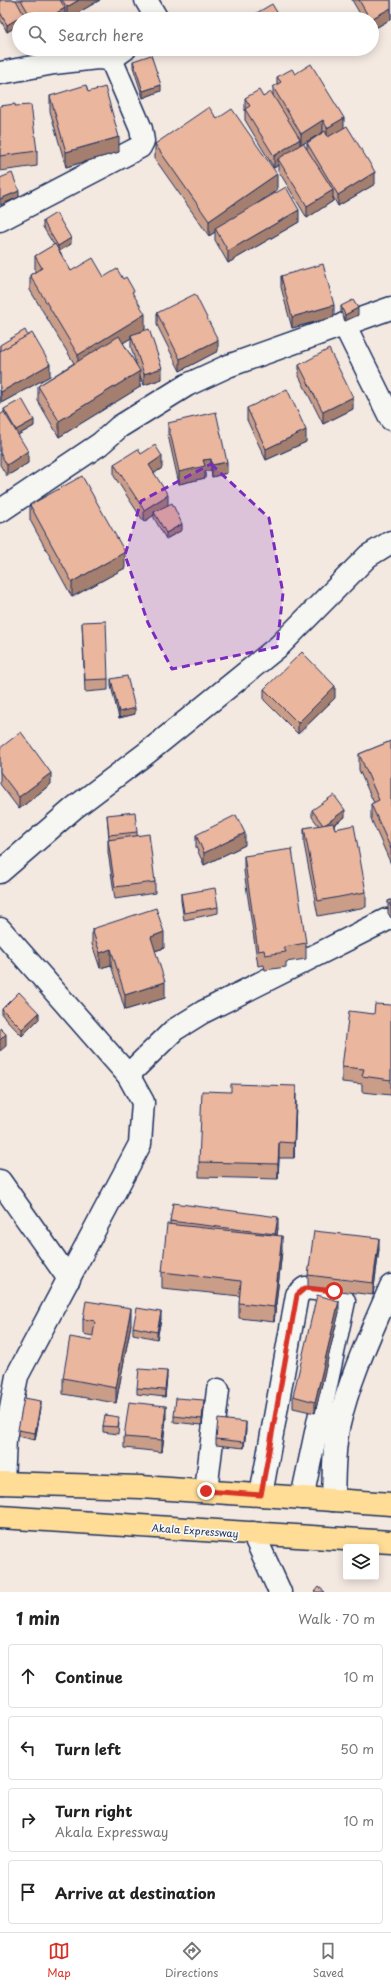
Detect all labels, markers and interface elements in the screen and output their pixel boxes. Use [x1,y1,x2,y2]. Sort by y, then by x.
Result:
search box [12,12,379,56]
icon: search [26,23,48,45]
text: Search here [58,23,144,46]
route start [325,1282,343,1300]
route end [197,1482,215,1500]
street label: Akala Expressway [151,1519,239,1542]
map controls [343,1544,379,1580]
button: layers [343,1544,379,1580]
text: 1 min [16,1605,60,1631]
text: Walk · 70 m [298,1609,375,1628]
icon: ahead [17,1665,39,1687]
text: Continue [55,1665,123,1688]
text: 10 m [344,1667,374,1686]
icon: left [17,1737,39,1759]
text: Turn left [55,1737,121,1760]
text: 50 m [340,1739,374,1758]
text: Turn right [55,1799,132,1822]
icon: right [17,1809,39,1831]
text: 10 m [344,1811,374,1830]
text: Akala Expressway [55,1822,168,1841]
icon: arrive [17,1881,39,1903]
text: Arrive at destination [55,1881,216,1904]
tab: Map [47,1940,71,1981]
tab: Directions [165,1940,218,1981]
tab: Saved [313,1940,344,1981]

